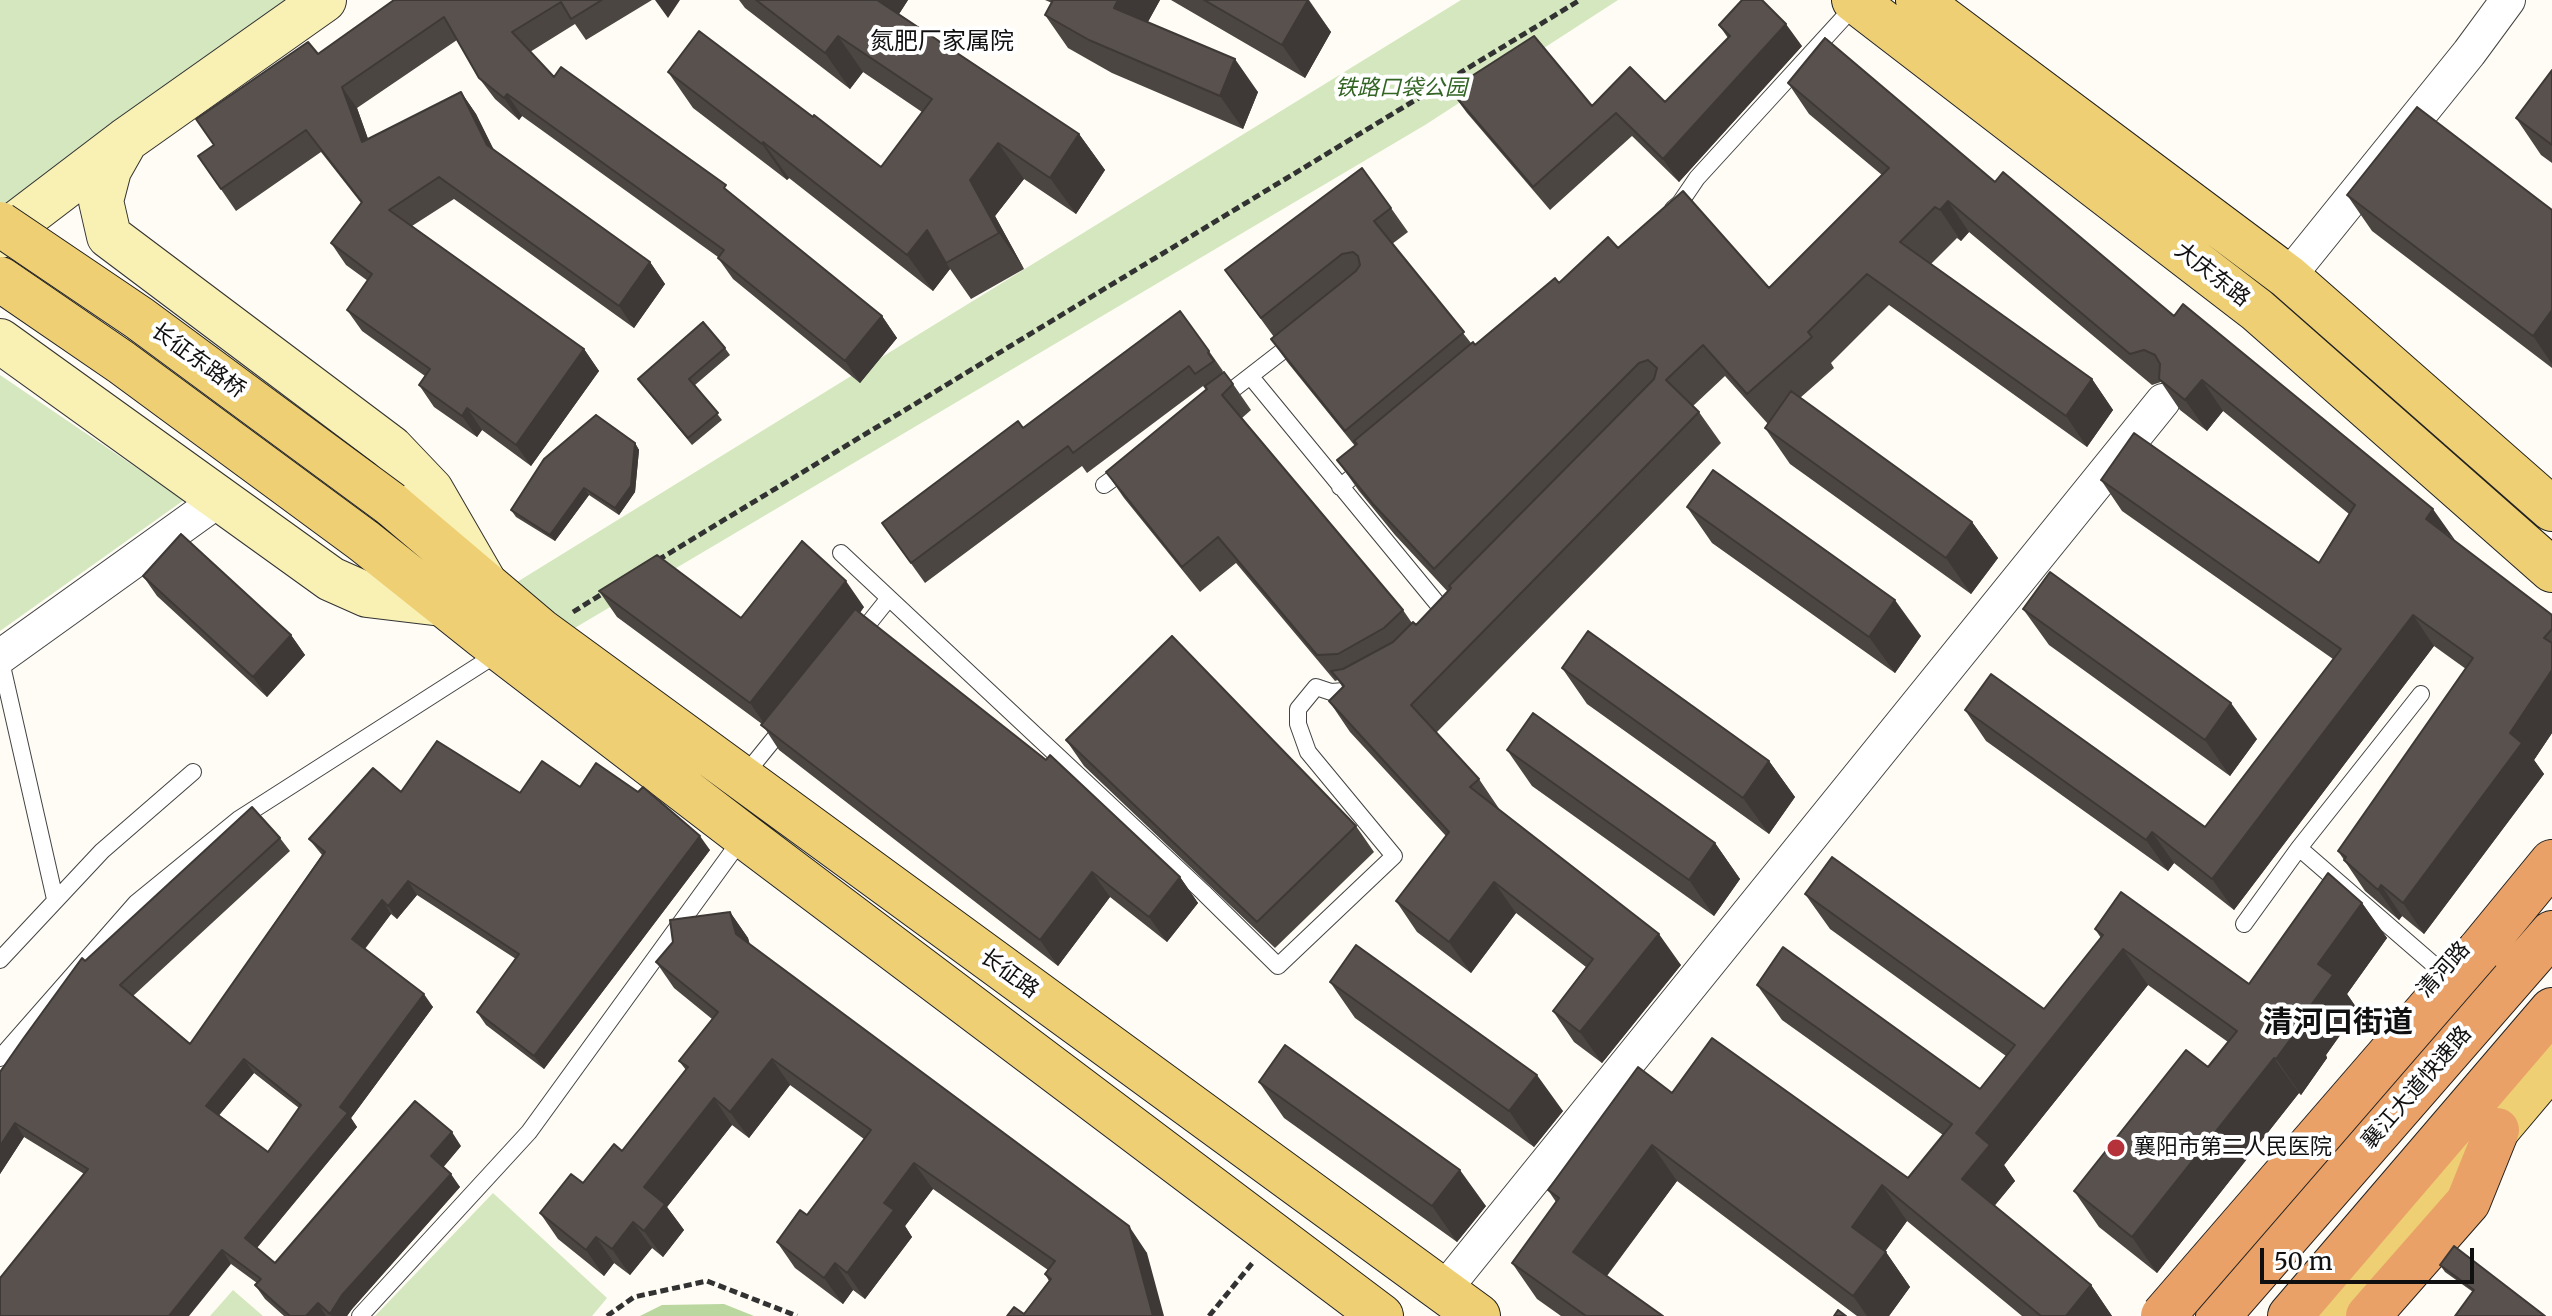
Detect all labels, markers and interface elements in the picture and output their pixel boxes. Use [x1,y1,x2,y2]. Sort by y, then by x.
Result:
district label: 氮肥厂家属院 [870,28,1014,56]
park label: 铁路口袋公园 [1335,76,1467,102]
street label: 大庆东路 [2169,238,2255,312]
street label: 长征东路桥 [146,318,250,404]
street label: 清河路 [2412,937,2476,1003]
street label: 长征路 [975,944,1043,1004]
district label: 清河口街道 [2263,1006,2413,1042]
street label: 襄江大道快速路 [2357,1021,2477,1155]
place label: 襄阳市第二人民医院 [2134,1135,2332,1161]
marker: 襄阳市第二人民医院 [2105,1137,2127,1159]
scale bar [2264,1232,2478,1282]
text: 50 m [2274,1246,2333,1277]

